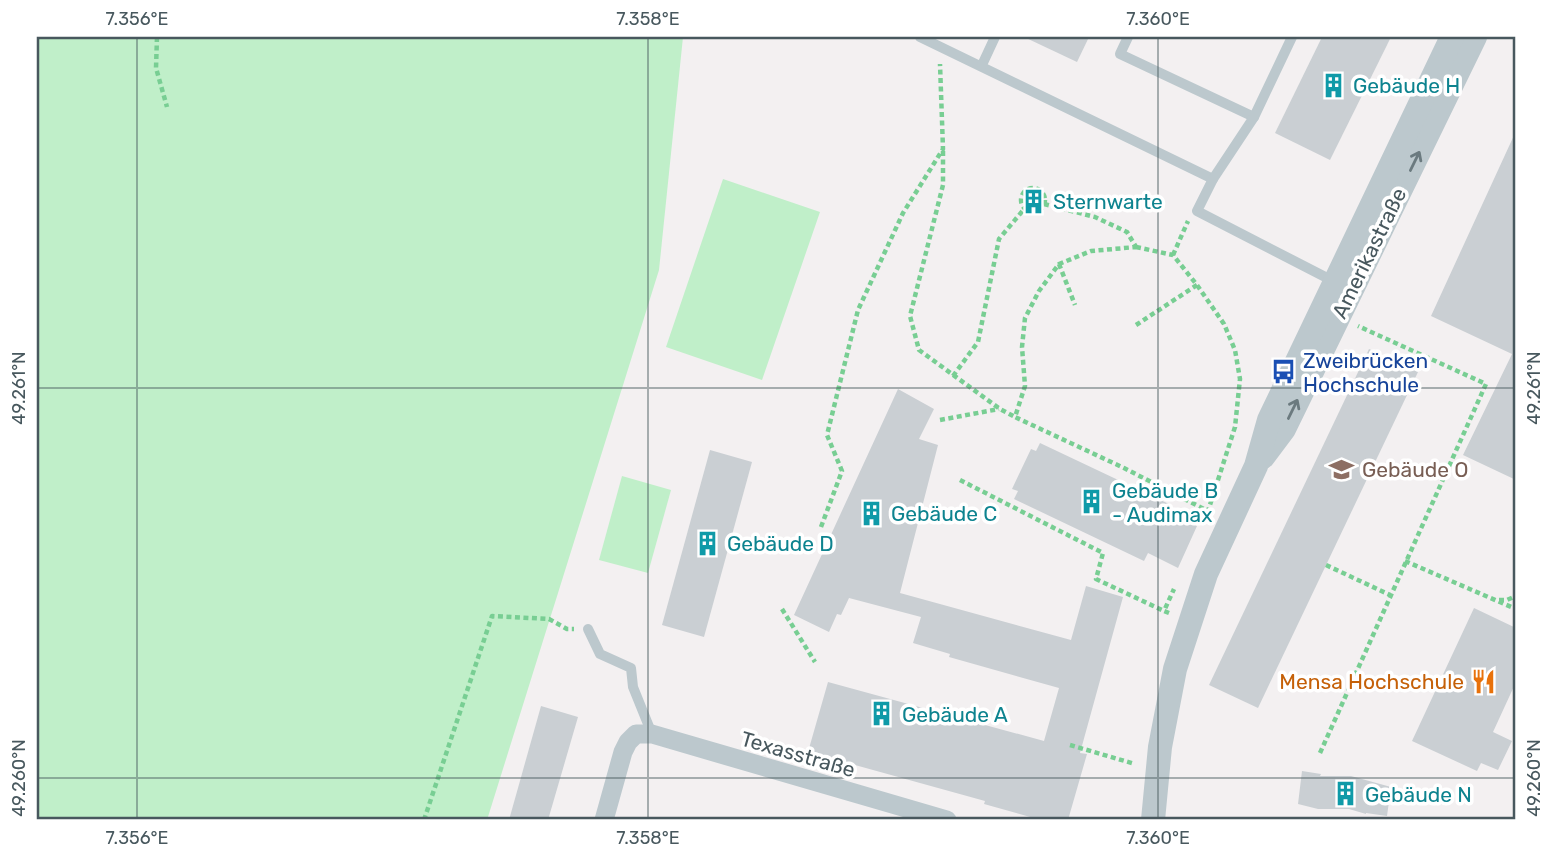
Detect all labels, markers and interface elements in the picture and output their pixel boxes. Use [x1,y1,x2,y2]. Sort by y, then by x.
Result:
text: 7.356°E [106,8,168,30]
text: 7.358°E [616,8,680,30]
text: 7.360°E [1126,8,1190,30]
building icon: Gebäude H [1319,71,1347,99]
place label: Gebäude H [1353,73,1460,98]
one-way arrow [1408,151,1422,172]
street label: Amerikastraße [1327,184,1411,322]
building icon: Sternwarte [1019,187,1047,215]
place label: Sternwarte [1053,189,1163,214]
place label: Zweibrücken Hochschule [1303,348,1428,397]
text: 49.261°N [8,351,30,425]
text: 49.261°N [1523,351,1545,425]
bus stop icon: Zweibrücken Hochschule [1269,358,1297,386]
one-way arrow [1287,399,1301,420]
school or university icon: Gebäude O [1328,455,1356,483]
place label: Gebäude O [1362,457,1468,482]
place label: Gebäude B - Audimax [1112,478,1218,527]
building icon: Gebäude B - Audimax [1078,488,1106,516]
building icon: Gebäude C [857,499,885,527]
place label: Gebäude C [891,501,997,526]
building icon: Gebäude D [693,529,721,557]
place label: Gebäude D [727,531,834,556]
restaurant icon: Mensa Hochschule [1470,667,1498,695]
place label: Mensa Hochschule [1279,669,1464,694]
building icon: Gebäude A [868,700,896,728]
place label: Gebäude A [902,702,1008,727]
street label: Texasstraße [738,726,858,782]
text: 49.260°N [8,739,30,817]
text: 49.260°N [1523,739,1545,817]
building icon: Gebäude N [1331,780,1359,808]
place label: Gebäude N [1365,782,1472,807]
text: 7.356°E [106,827,168,849]
text: 7.358°E [616,827,680,849]
text: 7.360°E [1126,827,1190,849]

